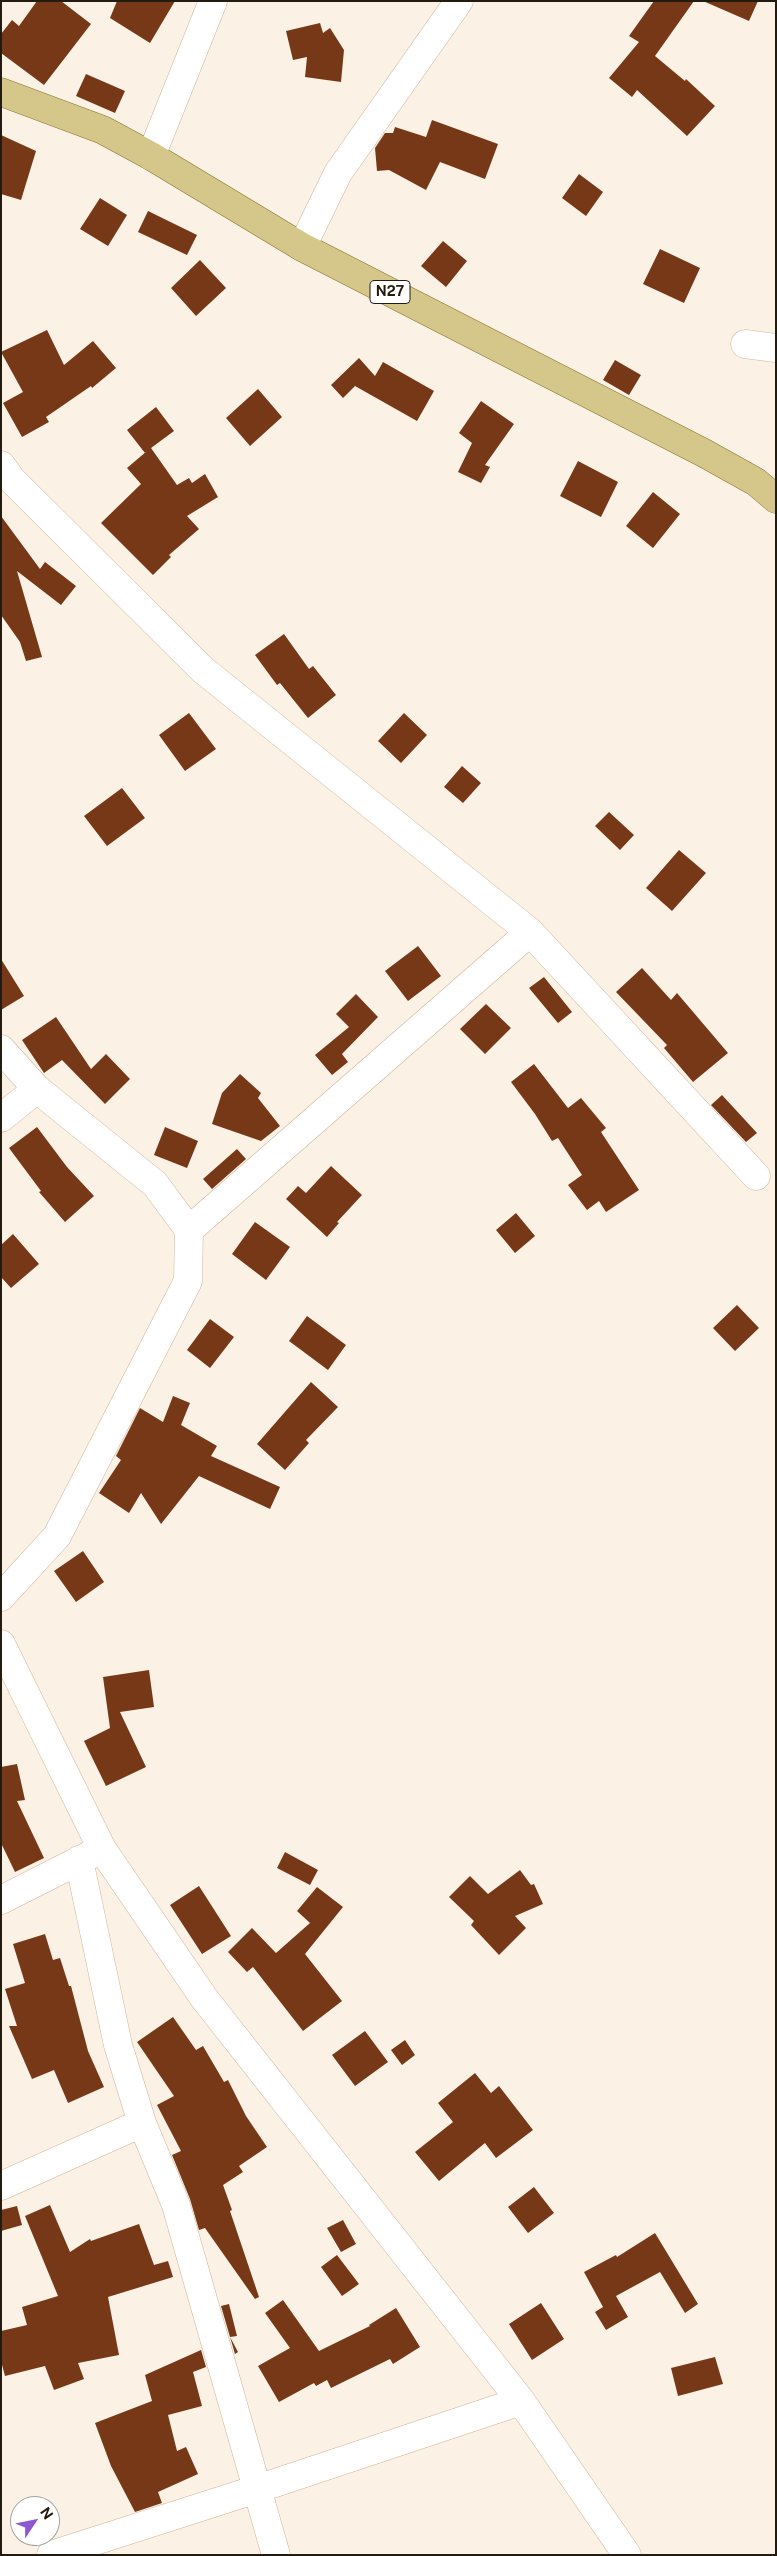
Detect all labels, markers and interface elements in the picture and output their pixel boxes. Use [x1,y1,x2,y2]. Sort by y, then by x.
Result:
road number: N27 [370,280,410,304]
north arrow [10,2496,60,2546]
text: N [37,2504,56,2522]

